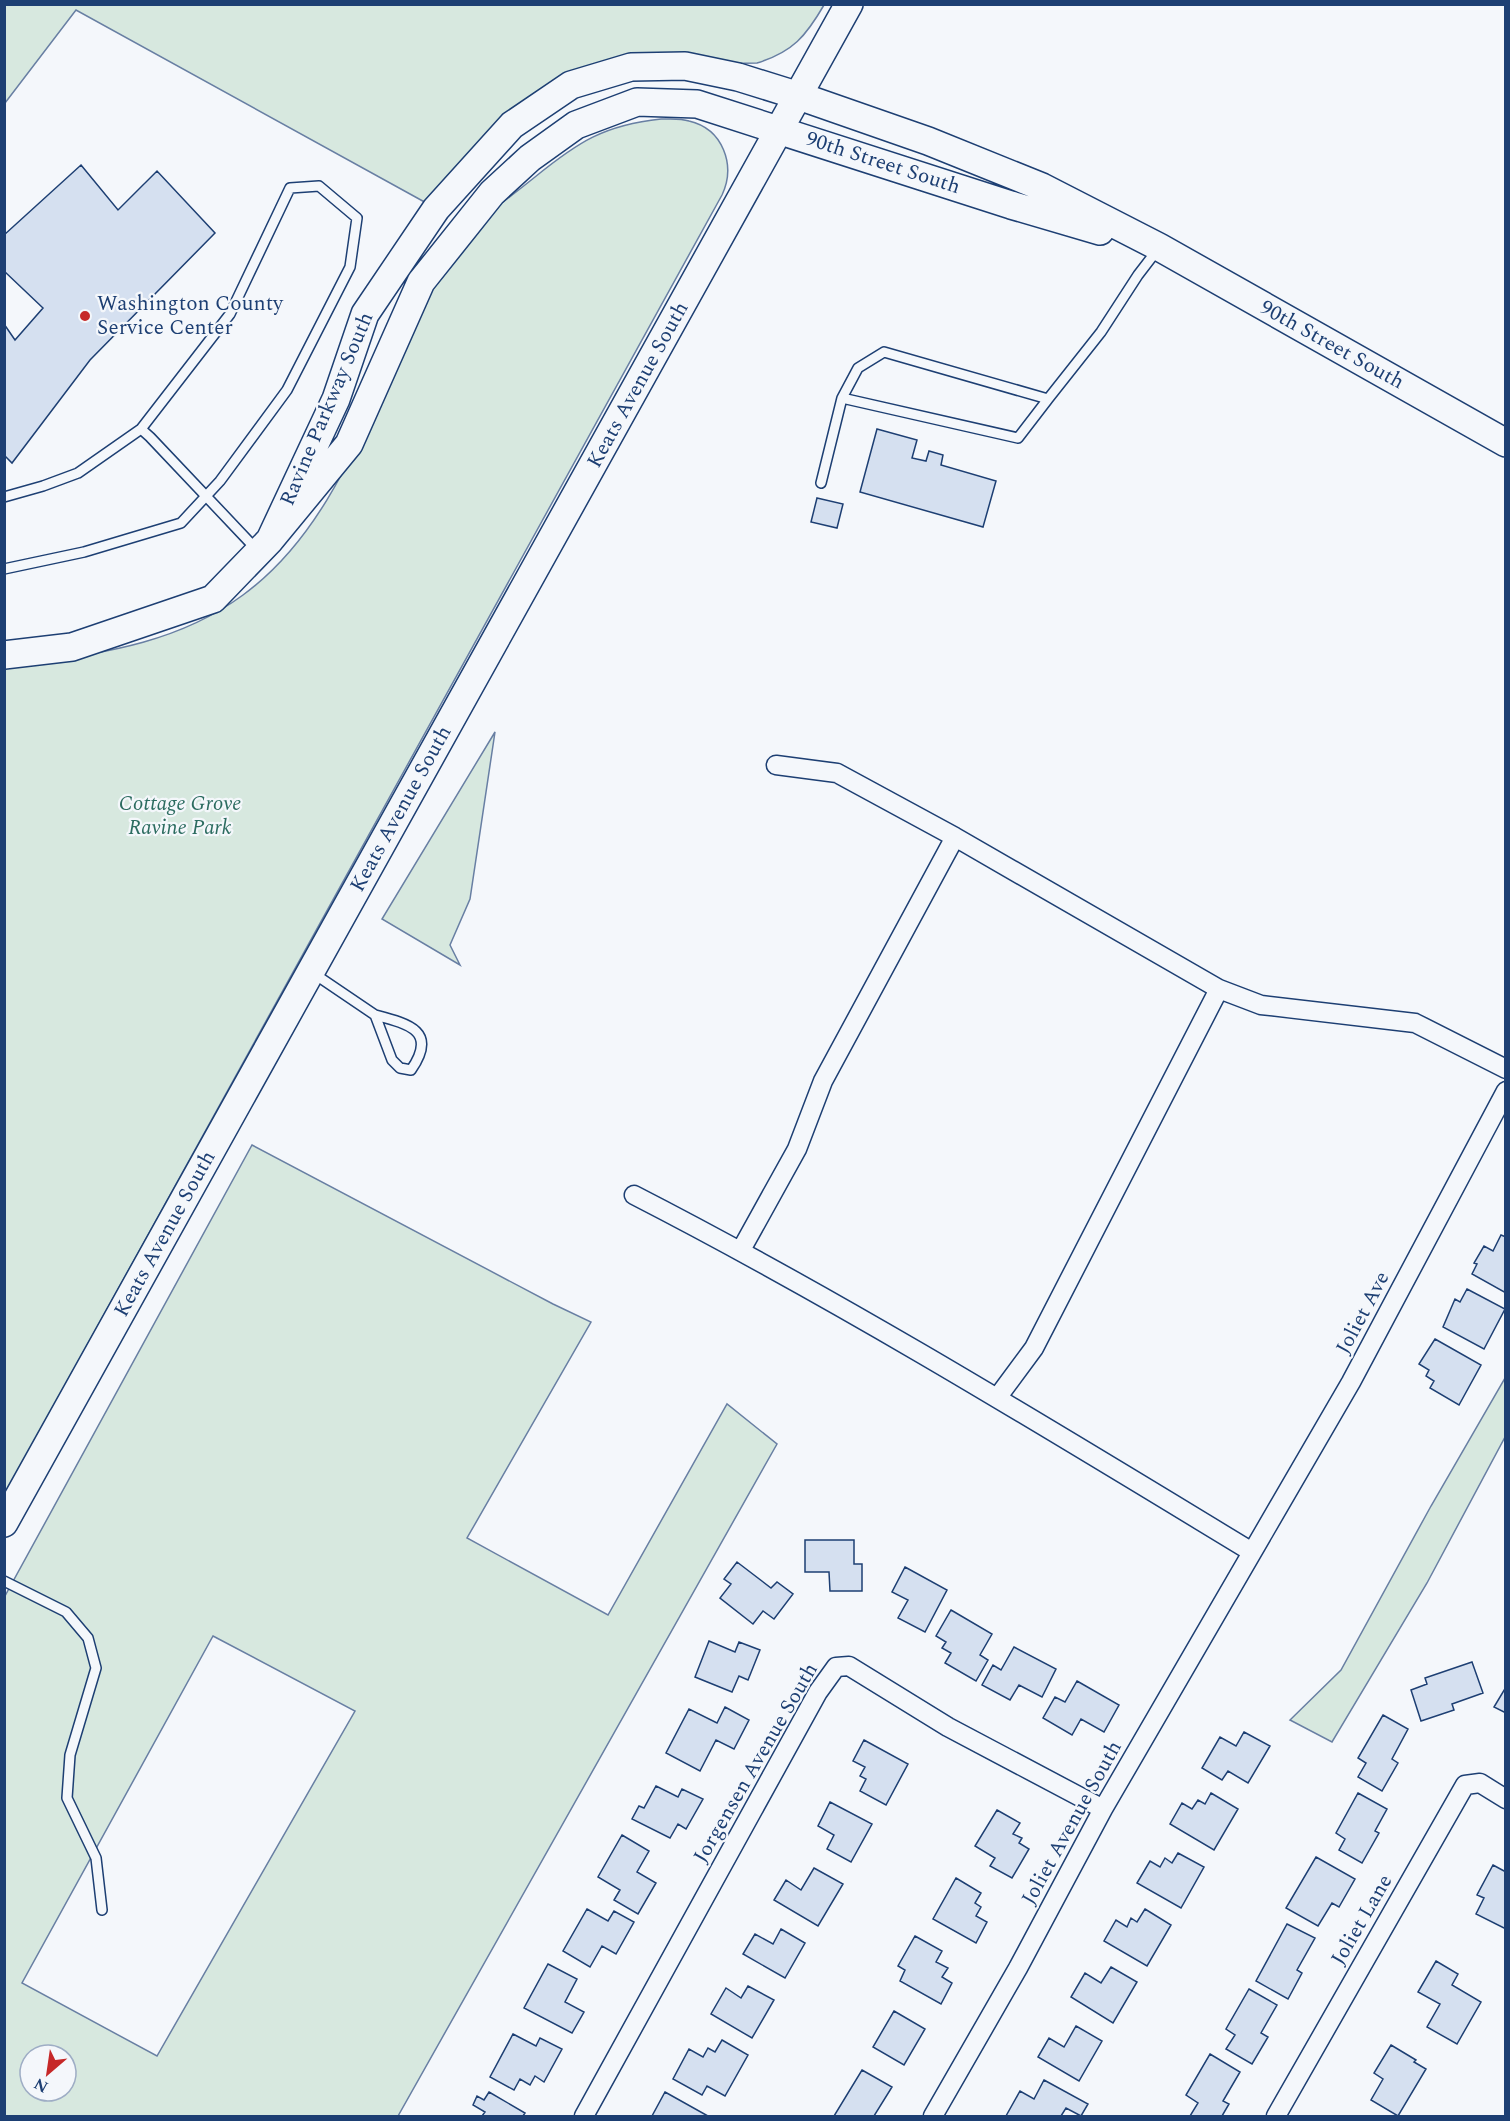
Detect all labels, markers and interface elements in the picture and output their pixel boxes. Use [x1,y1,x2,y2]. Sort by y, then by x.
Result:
street label: 90th Street South [802,123,964,203]
place label: Washington County Service Center [97,288,284,344]
street label: 90th Street South [1254,292,1410,398]
street label: Keats Avenue South [579,296,697,474]
street label: Ravine Parkway South [272,307,382,511]
marker: Washington County Service Center [78,309,92,323]
street label: Keats Avenue South [342,720,460,898]
park label: Cottage Grove Ravine Park [119,788,241,844]
street label: Keats Avenue South [106,1145,224,1323]
street label: Joliet Ave [1328,1266,1398,1360]
street label: Jorgensen Avenue South [685,1657,827,1869]
street label: Joliet Avenue South [1013,1735,1131,1911]
street label: Joliet Lane [1323,1868,1401,1972]
north arrow [18,2043,78,2103]
text: N [30,2072,53,2099]

